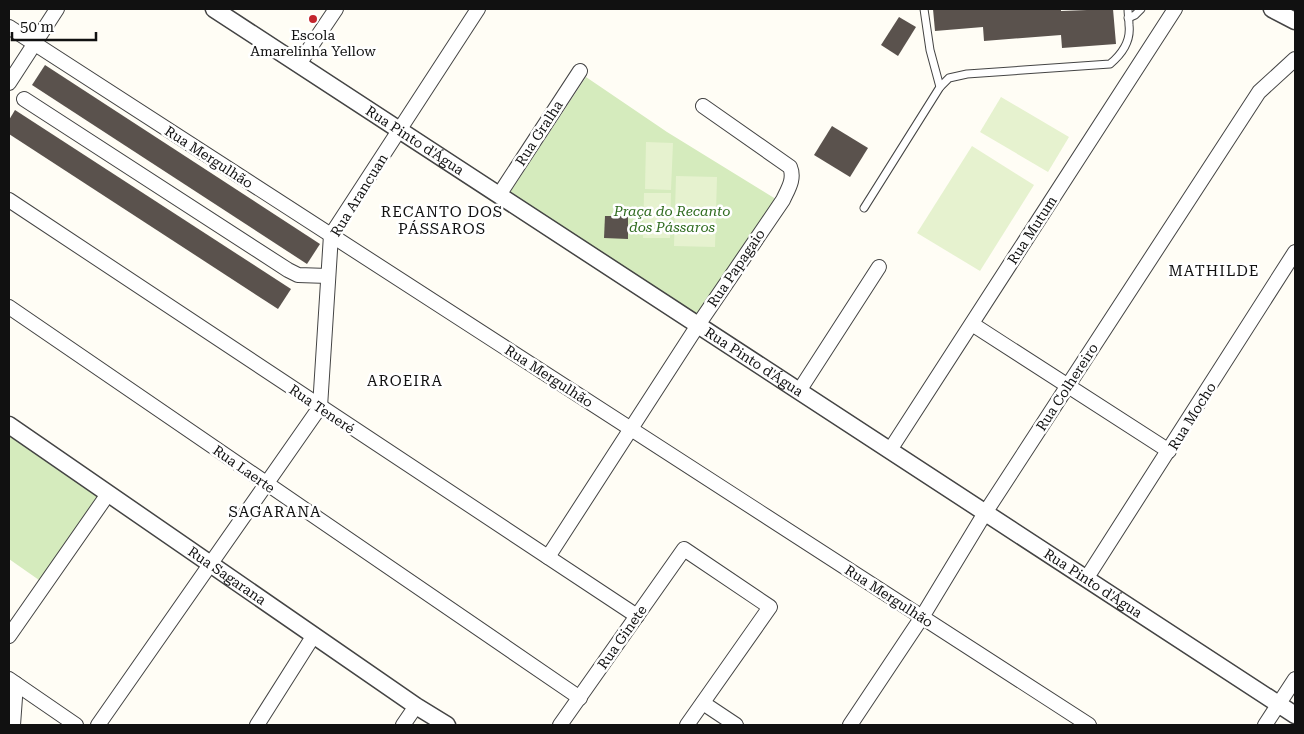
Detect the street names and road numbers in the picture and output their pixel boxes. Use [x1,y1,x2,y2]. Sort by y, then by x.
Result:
street label: Rua Gralha [512,97,566,169]
street label: Rua Pinto d'Água [363,102,467,178]
street label: Rua Mergulhão [162,123,256,191]
street label: Rua Arancuan [327,151,391,239]
street label: Rua Mutum [1004,193,1060,267]
street label: Rua Papagaio [704,226,768,310]
street label: Rua Pinto d'Água [702,324,806,400]
street label: Rua Colhereiro [1033,340,1101,434]
street label: Rua Mergulhão [502,342,596,410]
street label: Rua Mocho [1165,379,1219,453]
street label: Rua Teneré [286,381,358,437]
street label: Rua Laerte [210,442,278,496]
street label: Rua Sagarana [185,543,269,608]
street label: Rua Pinto d'Água [1041,545,1146,621]
street label: Rua Mergulhão [842,562,936,630]
street label: Rua Ginete [594,602,650,672]

